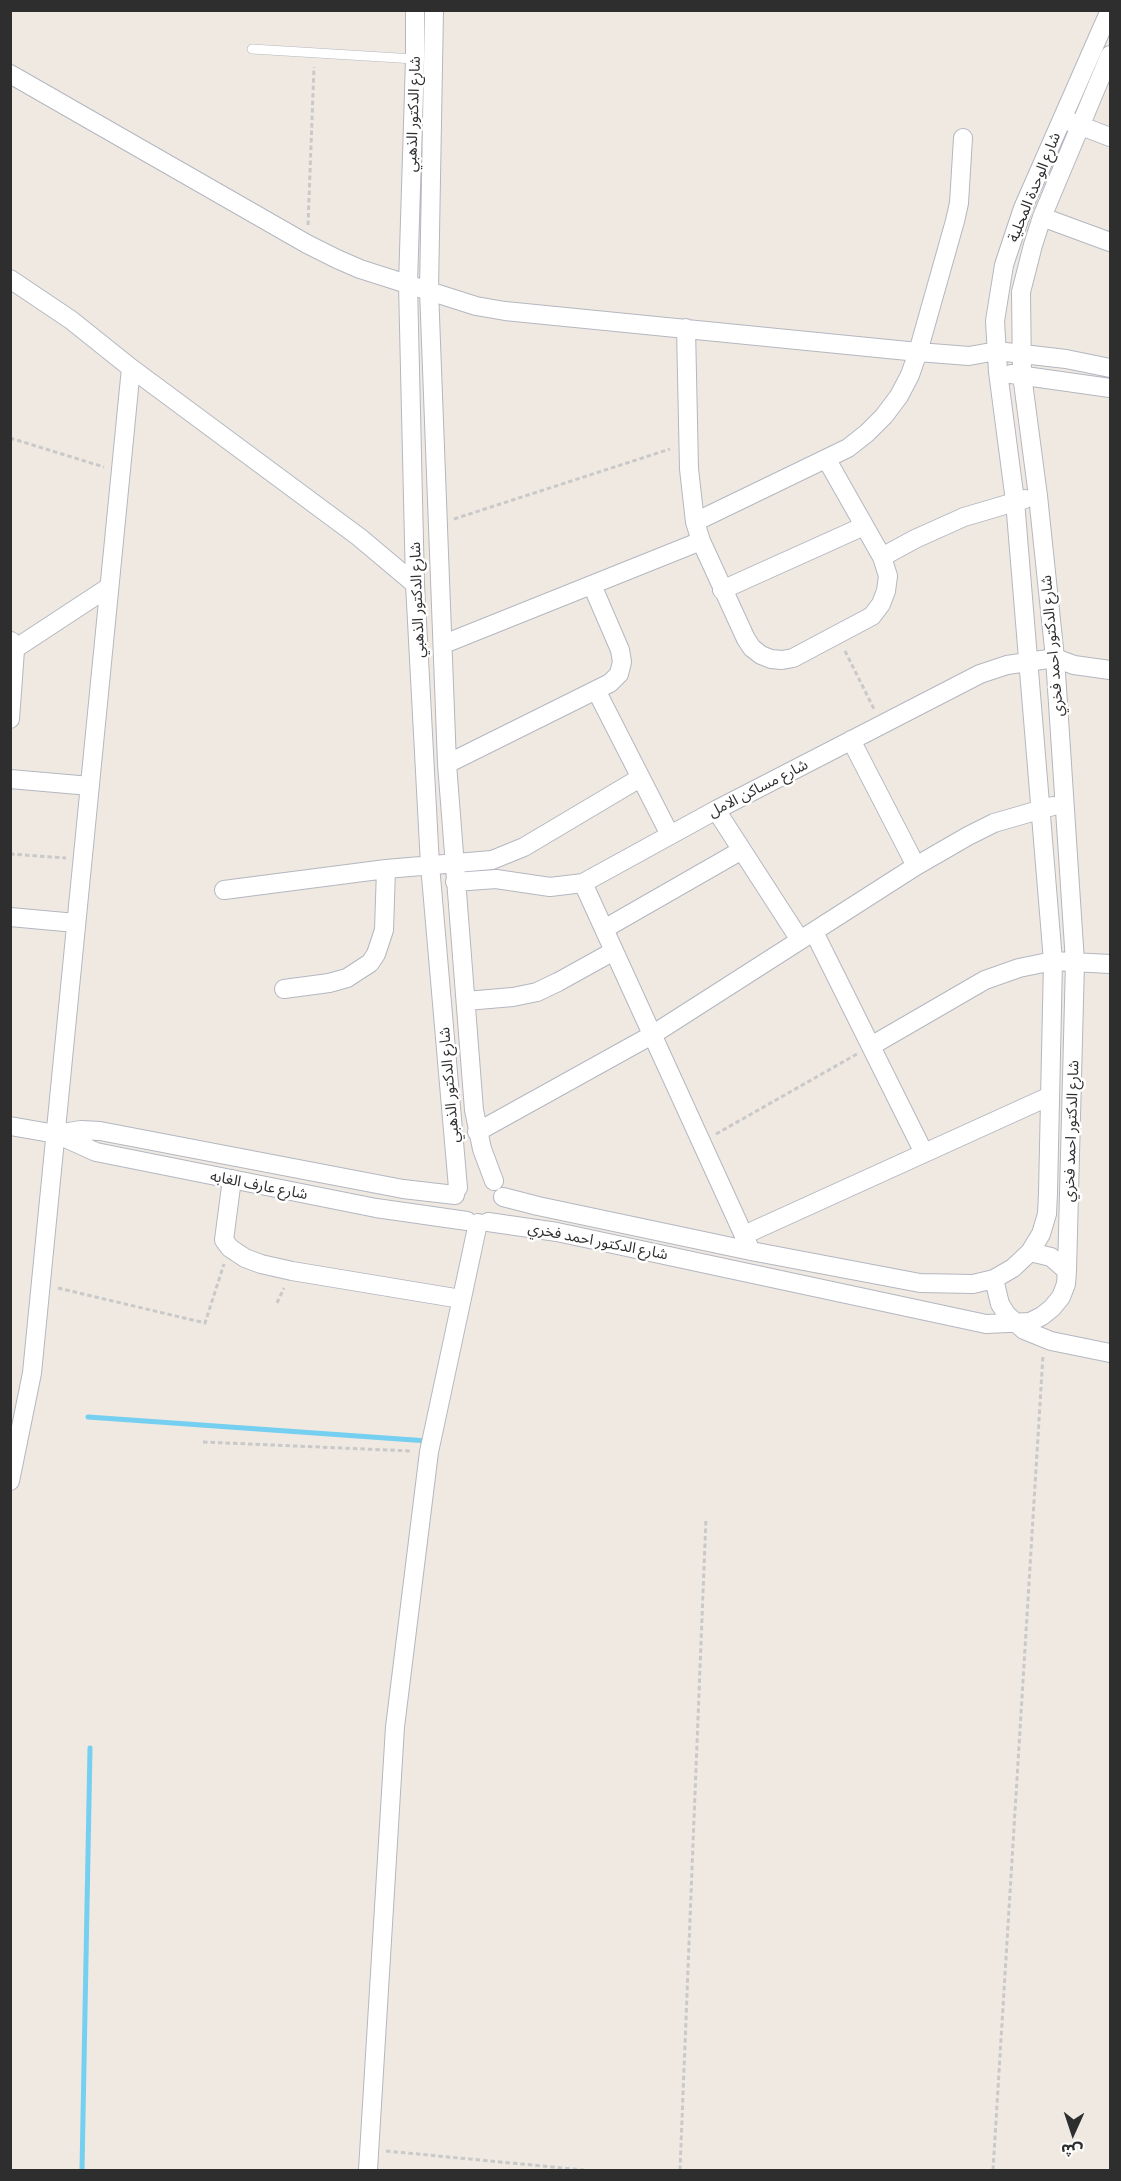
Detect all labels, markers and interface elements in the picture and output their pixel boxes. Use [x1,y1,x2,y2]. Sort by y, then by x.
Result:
street label: شارع الدكتور الذهبي [402,56,424,172]
street label: شارع الوحدة المحلية [1004,130,1064,244]
street label: شارع الدكتور الذهبي [406,542,428,658]
street label: شارع الدكتور احمد فخري [1037,574,1067,718]
street label: شارع مساكن الامل [705,755,811,821]
street label: شارع الدكتور الذهبي [435,1026,463,1144]
street label: شارع الدكتور احمد فخري [1060,1060,1082,1202]
street label: شارع عارف الغابه [209,1167,309,1203]
street label: شارع الدكتور احمد فخري [527,1219,669,1263]
north arrow [1043,2103,1103,2163]
text: ش [1061,2141,1083,2161]

